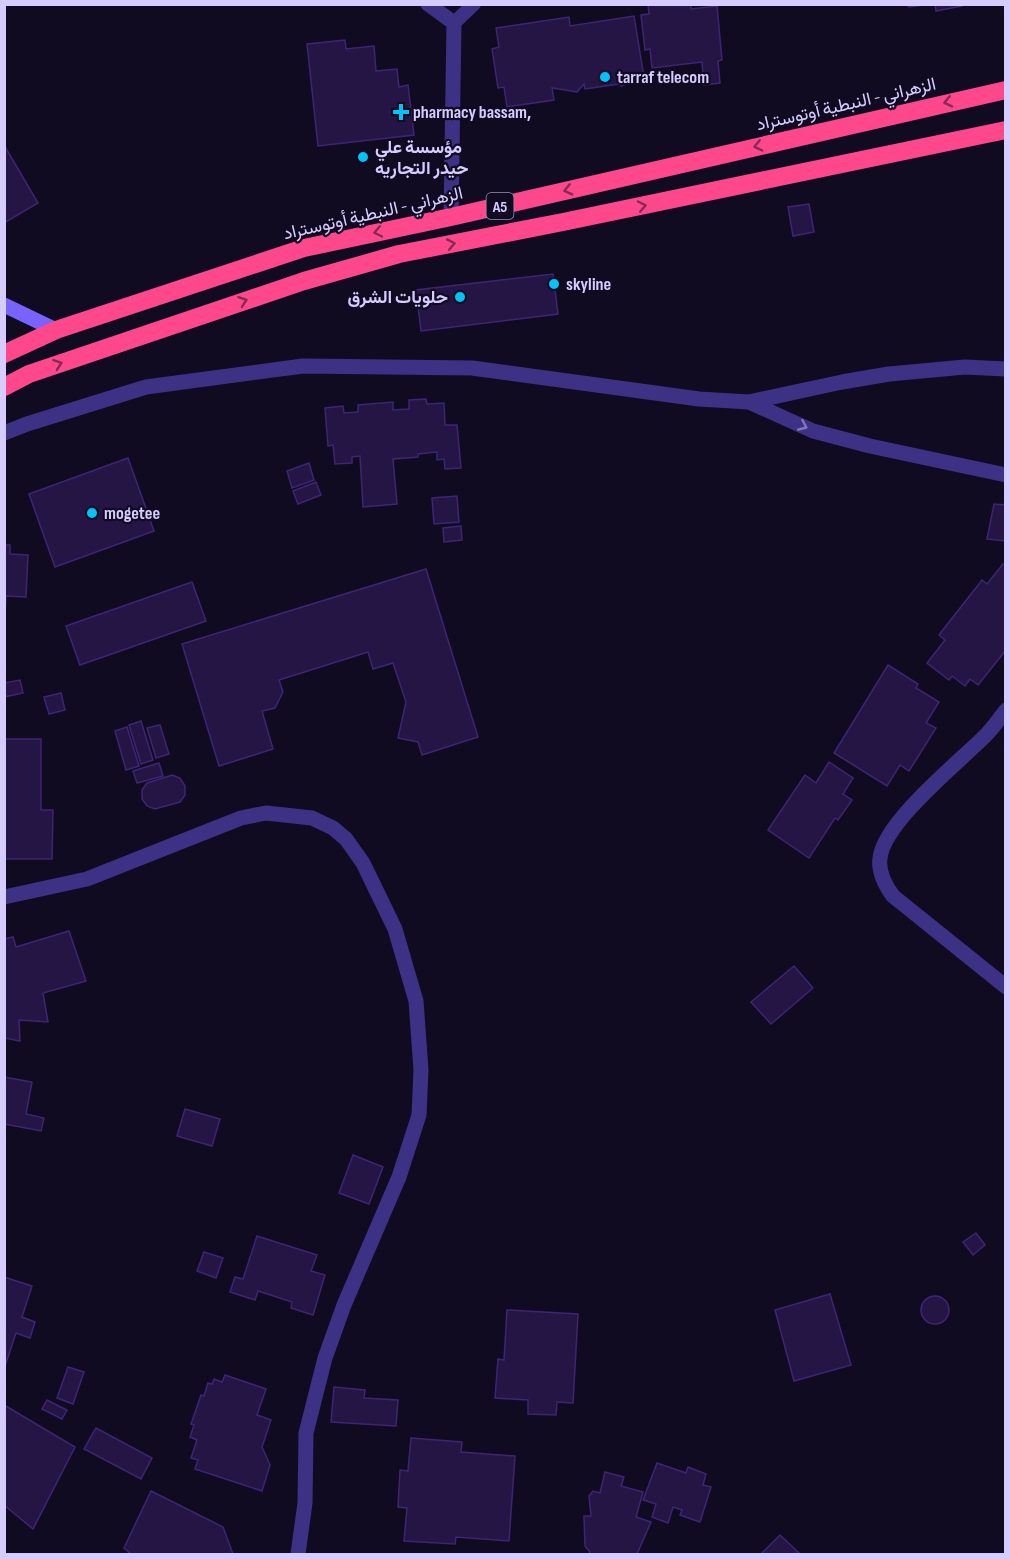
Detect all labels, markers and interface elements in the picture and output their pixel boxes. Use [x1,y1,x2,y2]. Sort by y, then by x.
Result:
place label: tarraf telecom [617,67,709,88]
marker: tarraf telecom [598,70,612,84]
street label: الزهراني - النبطية أوتوستراد [754,74,939,139]
one-way arrow [944,95,954,108]
place label: pharmacy bassam, [413,102,531,123]
marker: pharmacy bassam, [394,105,408,119]
place label: مؤسسة علي حيدر التجاريه [375,137,468,179]
one-way arrow [754,139,764,152]
marker: مؤسسة علي حيدر التجاريه [356,150,370,164]
one-way arrow [564,182,574,195]
street label: الزهراني - النبطية أوتوستراد [281,183,466,248]
road number: A5 [486,193,514,219]
one-way arrow [637,200,647,213]
one-way arrow [373,225,383,238]
one-way arrow [446,238,456,251]
place label: skyline [566,274,611,295]
marker: skyline [547,277,561,291]
place label: حلويات الشرق [348,287,448,308]
marker: حلويات الشرق [453,290,467,304]
one-way arrow [237,296,248,308]
one-way arrow [53,359,63,372]
one-way arrow [796,419,807,431]
place label: mogetee [104,503,160,524]
marker: mogetee [85,506,99,520]

